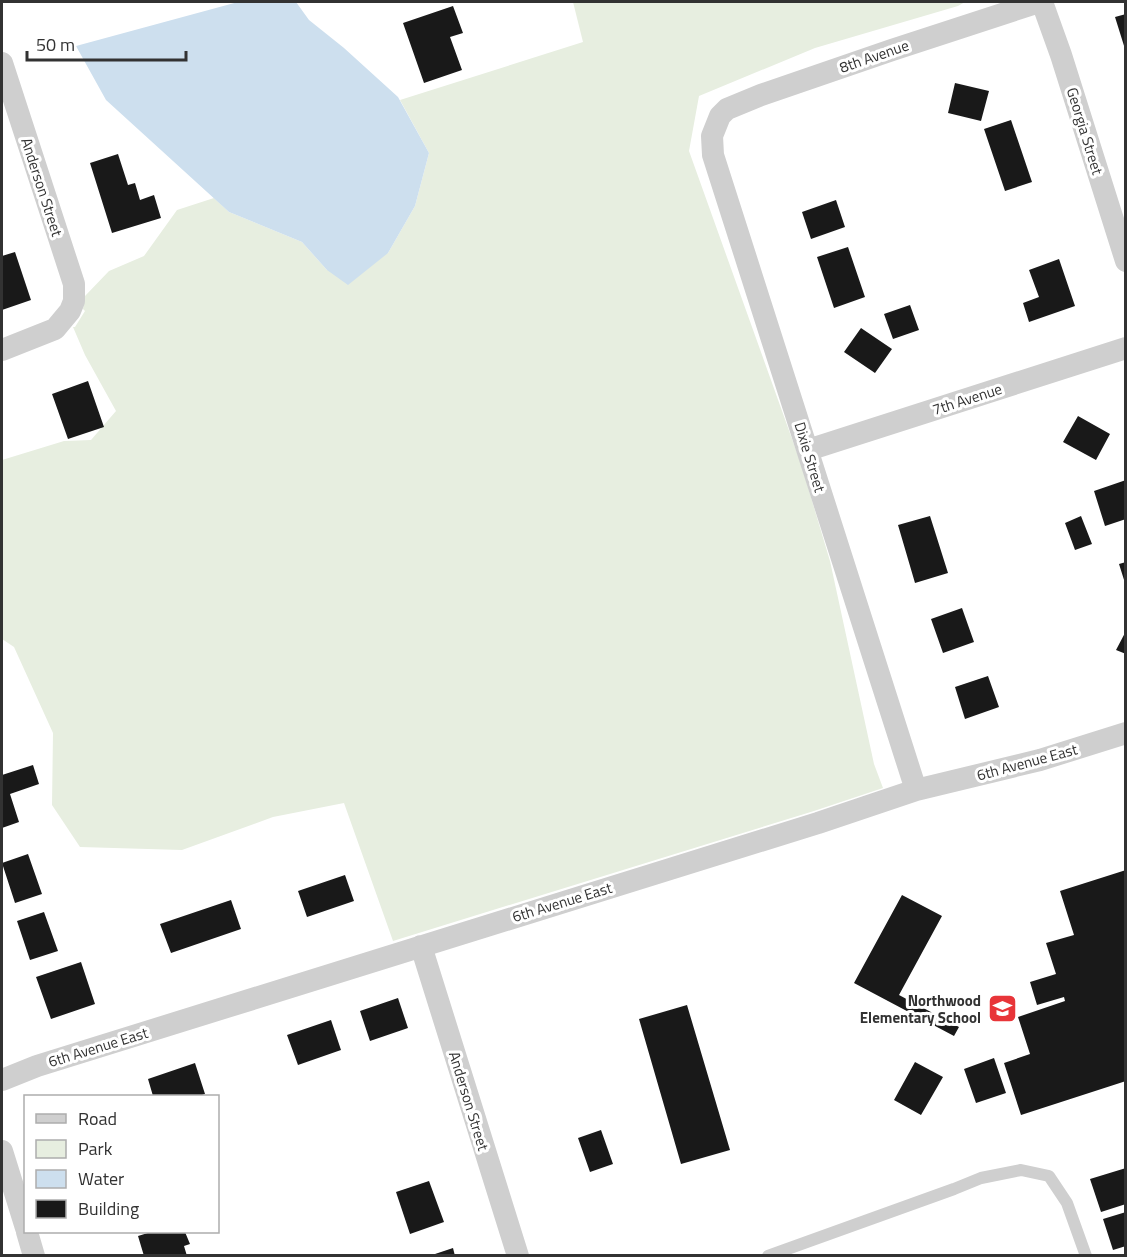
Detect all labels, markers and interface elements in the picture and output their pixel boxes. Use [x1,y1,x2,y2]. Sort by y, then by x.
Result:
scale bar [27,24,186,62]
text: 50 m [36,31,75,58]
street label: 8th Avenue [836,33,912,79]
street label: Georgia Street [1061,84,1109,178]
street label: Anderson Street [15,135,69,240]
street label: 7th Avenue [929,377,1005,421]
street label: Dixie Street [788,419,832,496]
street label: 6th Avenue East [974,737,1081,786]
street label: 6th Avenue East [509,876,615,928]
place label: Northwood Elementary School [860,989,981,1029]
school or university icon: Northwood Elementary School [986,993,1018,1025]
street label: 6th Avenue East [45,1021,151,1073]
street label: Anderson Street [443,1049,495,1154]
legend [24,1095,219,1233]
text: Road [78,1105,117,1132]
text: Park [78,1135,113,1162]
text: Water [78,1165,124,1192]
text: Building [78,1195,139,1222]

